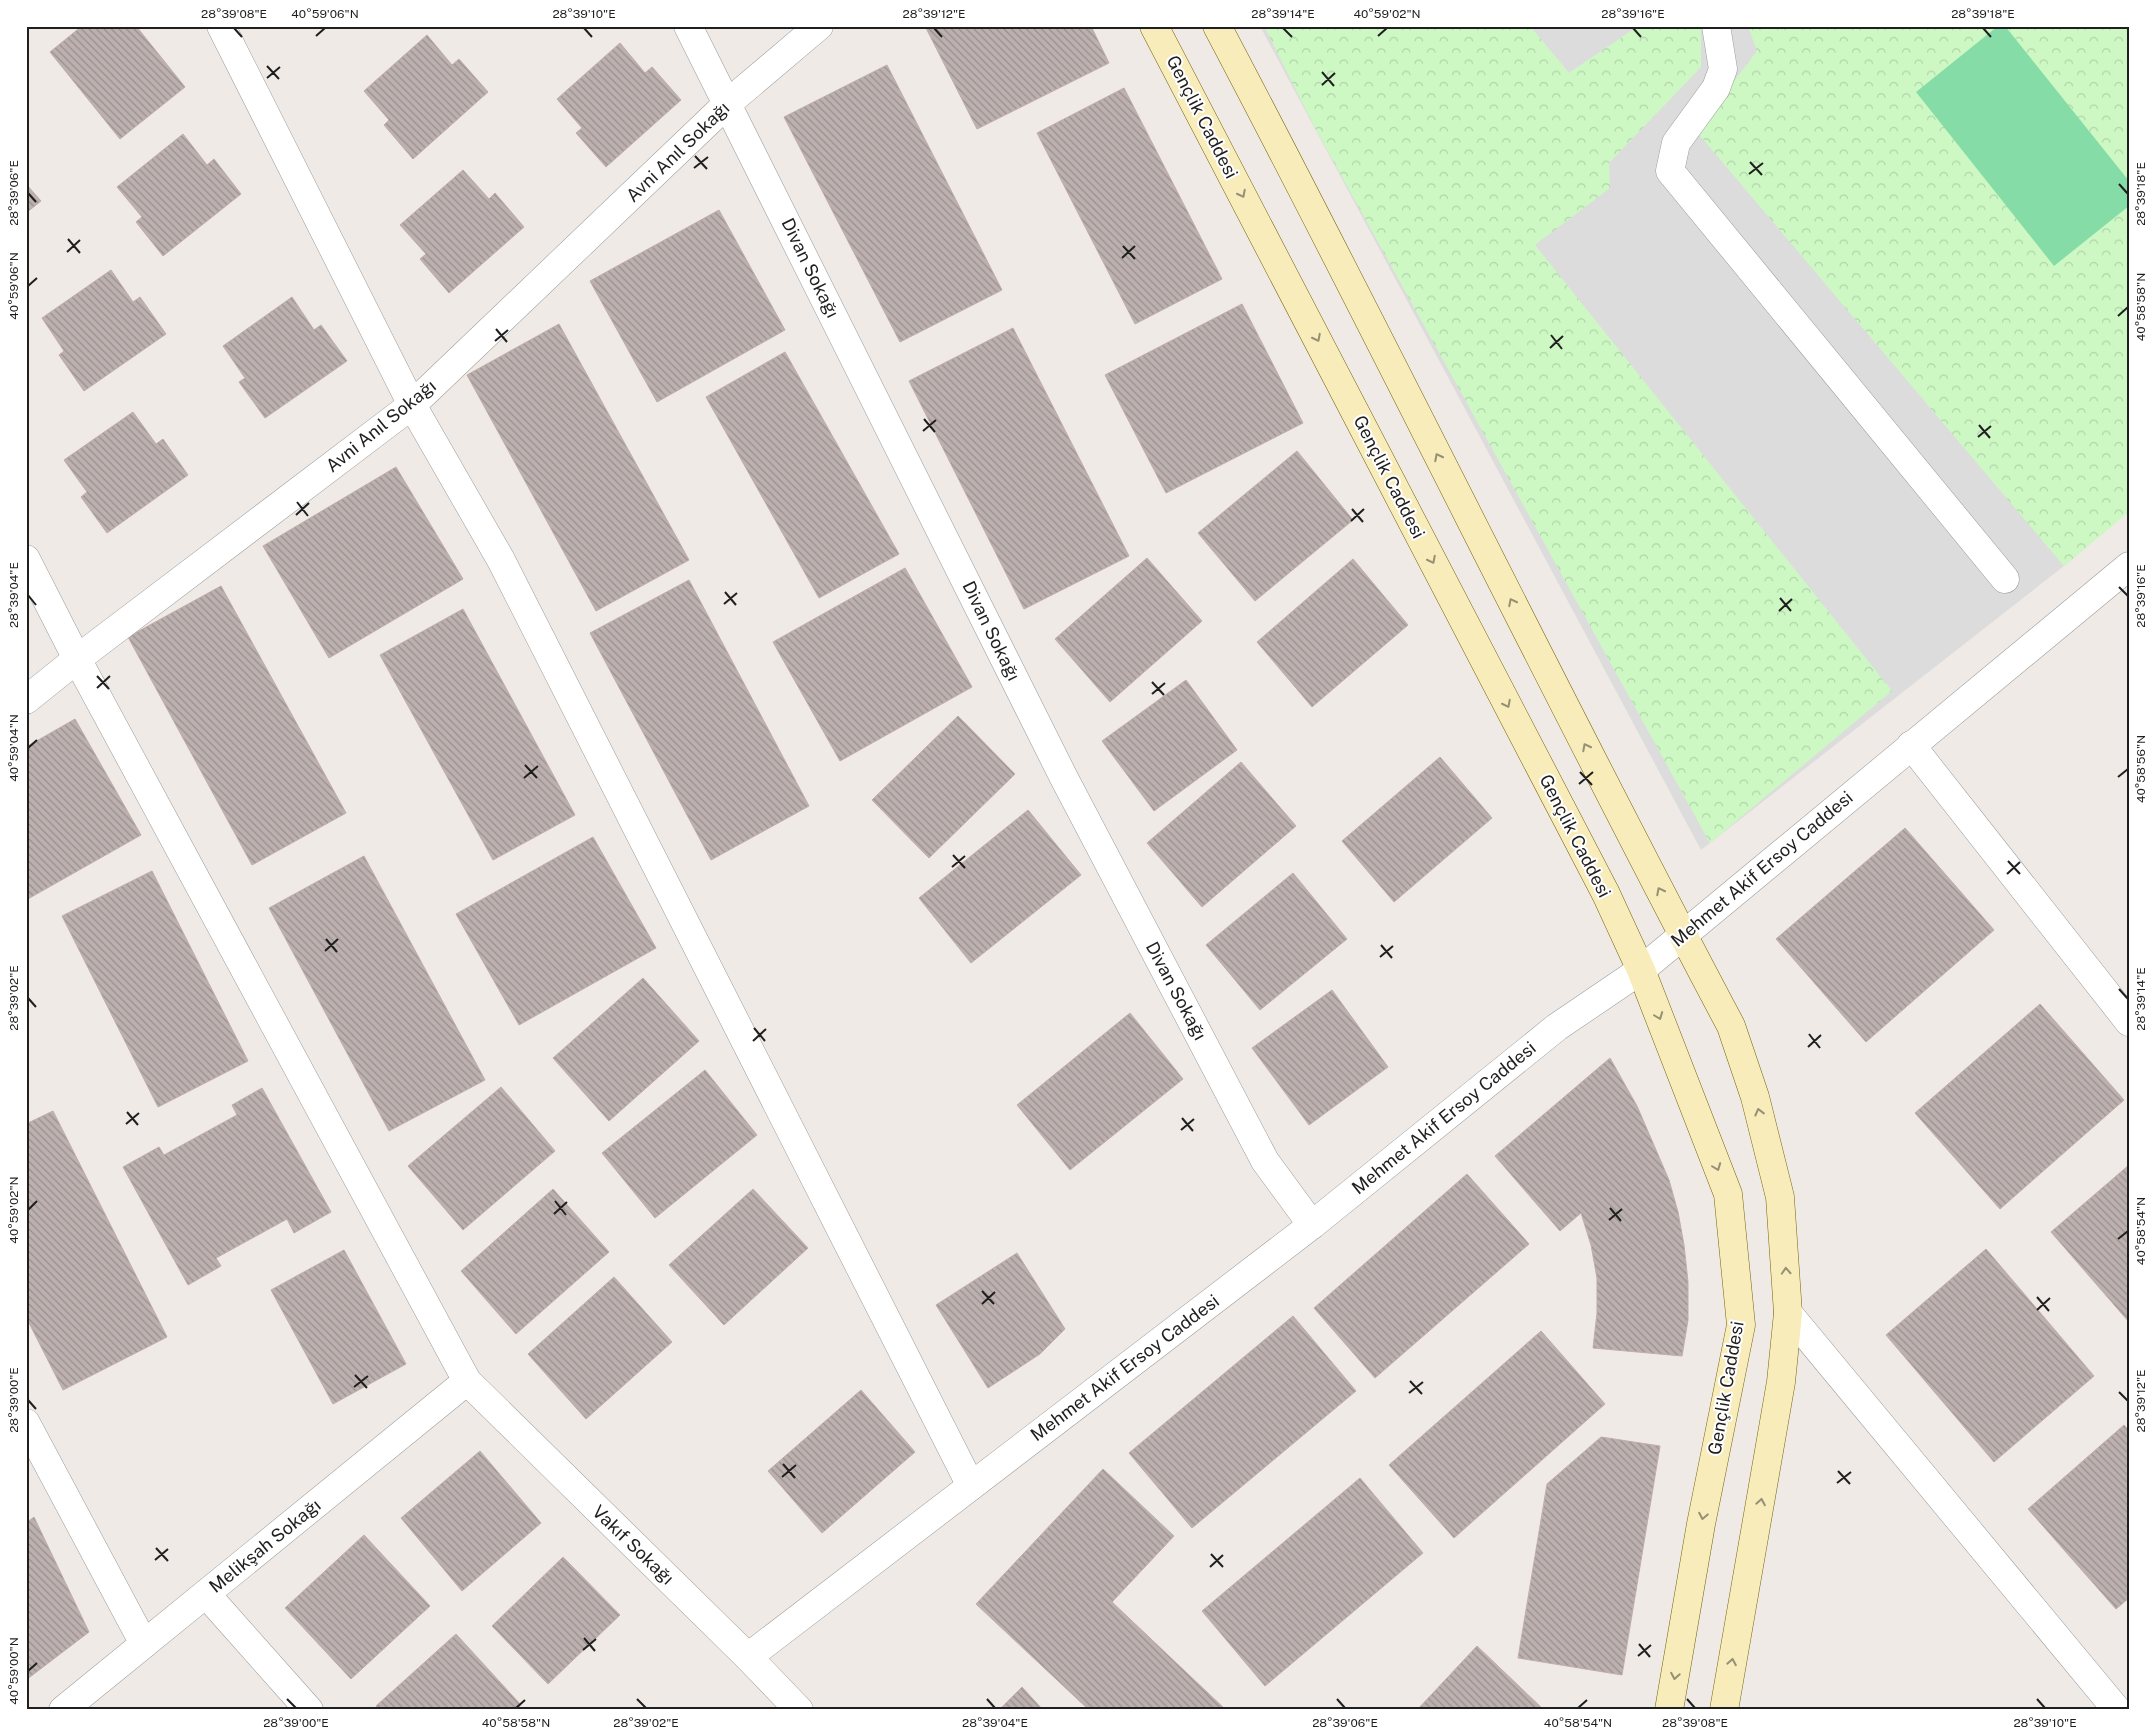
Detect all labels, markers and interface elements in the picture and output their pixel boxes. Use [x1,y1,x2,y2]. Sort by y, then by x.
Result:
text: 28°39'08"E [201,7,267,21]
text: 40°59'06"N [291,7,359,21]
text: 28°39'10"E [552,7,616,21]
text: 28°39'12"E [902,7,966,21]
text: 28°39'14"E [1251,7,1315,21]
text: 40°59'02"N [1353,7,1421,21]
text: 28°39'16"E [1601,7,1665,21]
text: 28°39'18"E [1951,7,2015,21]
street label: Gençlik Caddesi [1162,52,1243,182]
street label: Avni Anıl Sokağı [622,97,734,206]
text: 28°39'06"E [7,160,21,226]
text: 28°39'18"E [2134,162,2148,226]
one-way arrow [1236,188,1246,197]
street label: Divan Sokağı [777,215,844,321]
text: 40°59'06"N [7,252,21,320]
text: 40°58'58"N [2134,273,2148,341]
one-way arrow [1311,333,1321,342]
street label: Avni Anıl Sokağı [322,375,440,476]
street label: Gençlik Caddesi [1349,412,1430,542]
one-way arrow [1434,453,1444,462]
one-way arrow [1426,554,1436,563]
text: 28°39'04"E [7,562,21,628]
text: 28°39'16"E [2134,564,2148,628]
street label: Divan Sokağı [958,578,1025,684]
one-way arrow [1508,598,1518,607]
one-way arrow [1501,699,1511,708]
text: 40°59'04"N [7,714,21,782]
text: 40°58'56"N [2134,735,2148,803]
one-way arrow [1582,743,1592,752]
street label: Gençlik Caddesi [1535,771,1616,901]
street label: Mehmet Akif Ersoy Caddesi [1667,787,1857,951]
one-way arrow [1656,887,1666,896]
street label: Divan Sokağı [1142,938,1211,1043]
text: 28°39'02"E [7,965,21,1031]
text: 28°39'14"E [2134,967,2148,1031]
one-way arrow [1653,1011,1663,1019]
street label: Mehmet Akif Ersoy Caddesi [1348,1037,1540,1198]
one-way arrow [1754,1108,1764,1116]
one-way arrow [1711,1162,1721,1171]
text: 40°59'02"N [7,1176,21,1244]
text: 40°58'54"N [2134,1197,2148,1265]
one-way arrow [1780,1267,1791,1275]
street label: Mehmet Akif Ersoy Caddesi [1026,1290,1223,1445]
street label: Gençlik Caddesi [1703,1319,1748,1456]
text: 28°39'00"E [7,1367,21,1433]
text: 28°39'12"E [2134,1369,2148,1433]
street label: Melikşah Sokağı [205,1494,325,1597]
one-way arrow [1755,1497,1765,1506]
street label: Vakıf Sokağı [588,1501,678,1589]
one-way arrow [1698,1511,1708,1520]
text: 40°59'00"N [7,1637,21,1705]
one-way arrow [1727,1657,1737,1666]
one-way arrow [1670,1672,1681,1680]
text: 28°39'00"E [263,1716,329,1730]
text: 40°58'58"N [482,1716,550,1730]
text: 28°39'02"E [613,1716,679,1730]
text: 28°39'04"E [962,1716,1028,1730]
text: 28°39'06"E [1312,1716,1378,1730]
text: 40°58'54"N [1544,1716,1612,1730]
text: 28°39'08"E [1662,1716,1728,1730]
text: 28°39'10"E [2013,1716,2077,1730]

